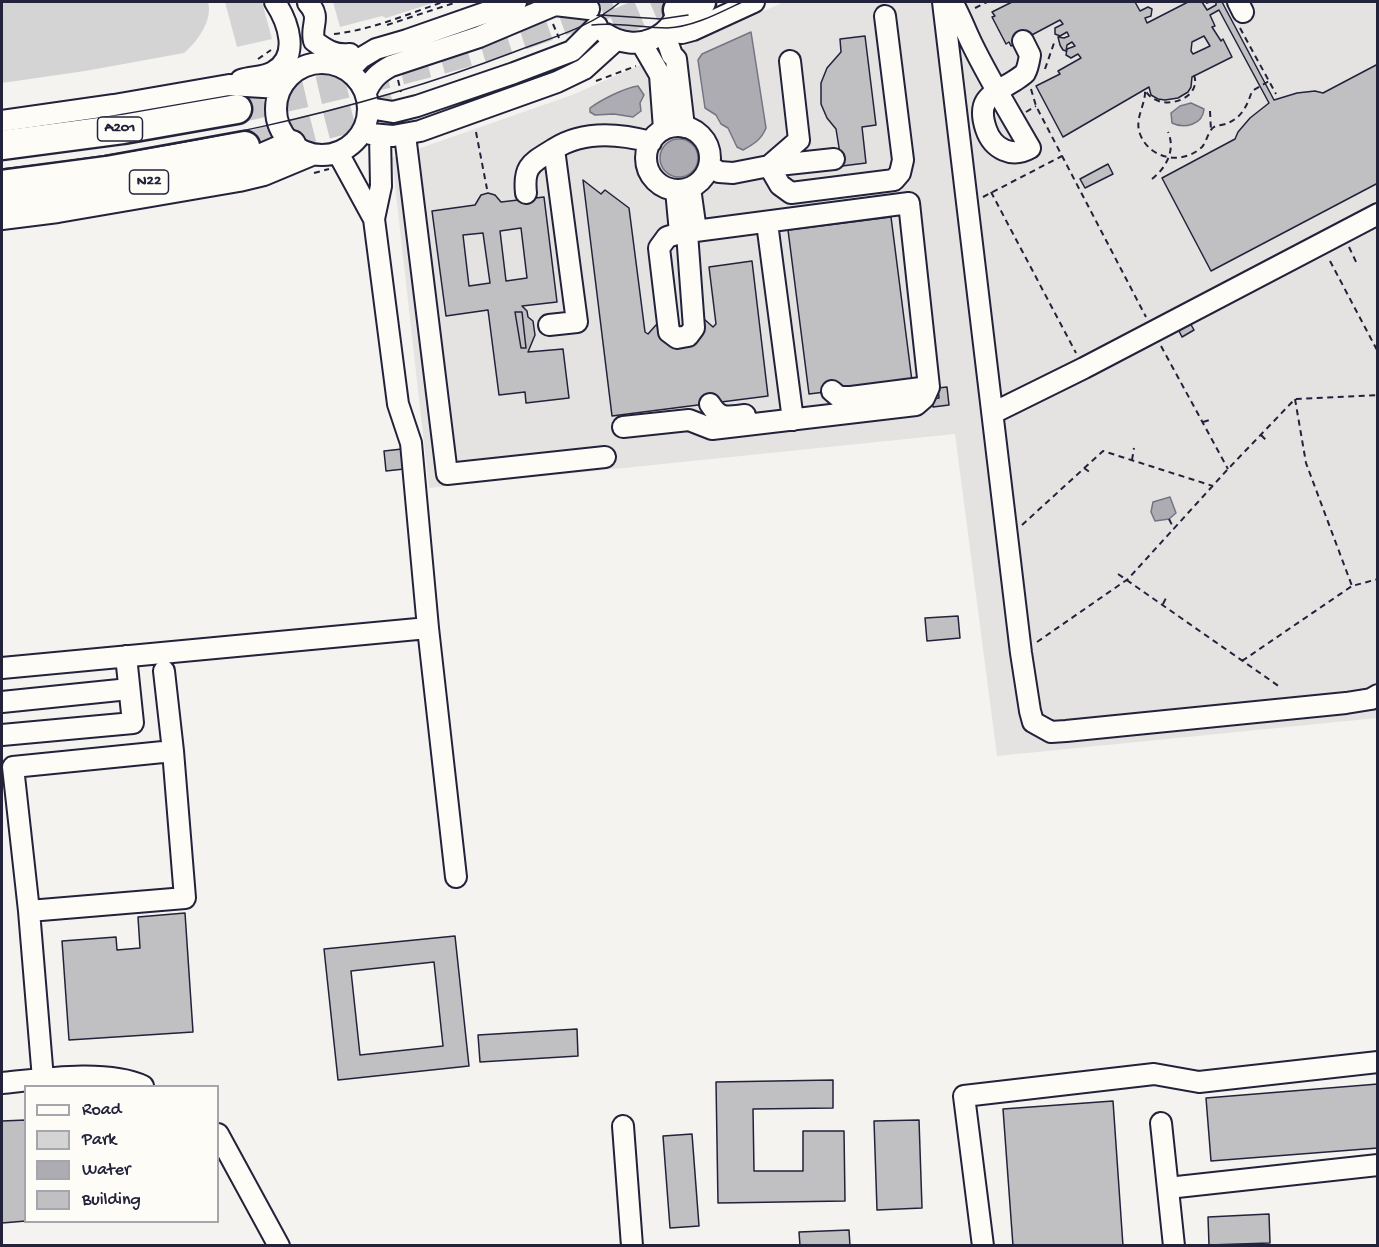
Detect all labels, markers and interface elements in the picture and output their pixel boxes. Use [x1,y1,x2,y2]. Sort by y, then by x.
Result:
road number: A201 [98,117,142,141]
road number: N22 [130,170,168,194]
legend [24,1085,219,1223]
text: Road [82,1100,121,1121]
text: Park [82,1130,116,1151]
text: Water [82,1160,130,1181]
text: Building [82,1190,141,1211]

